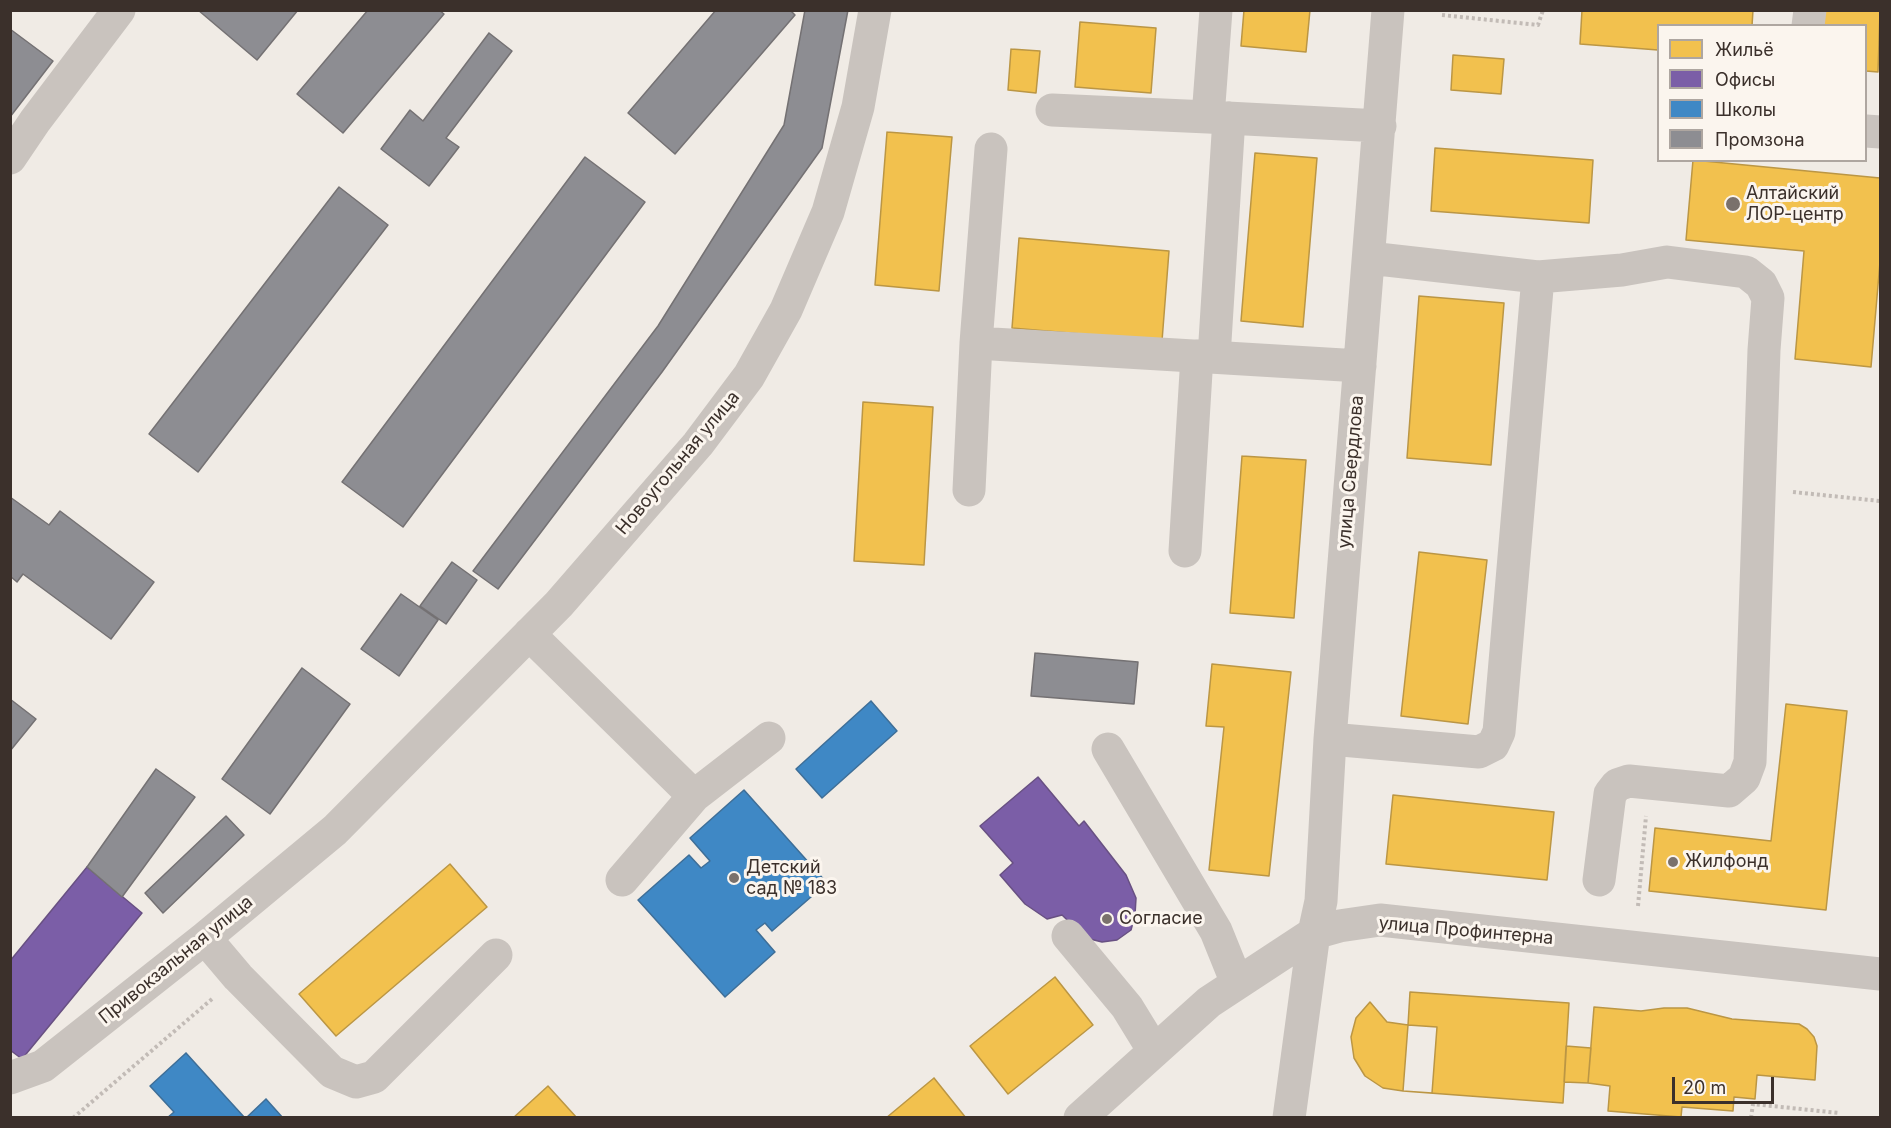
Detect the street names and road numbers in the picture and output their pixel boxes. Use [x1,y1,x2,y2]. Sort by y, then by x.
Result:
street label: Новоугольная улица [612,387,744,539]
street label: улица Свердлова [1334,394,1368,550]
street label: Привокзальная улица [95,891,257,1029]
street label: улица Профинтерна [1378,913,1554,949]

